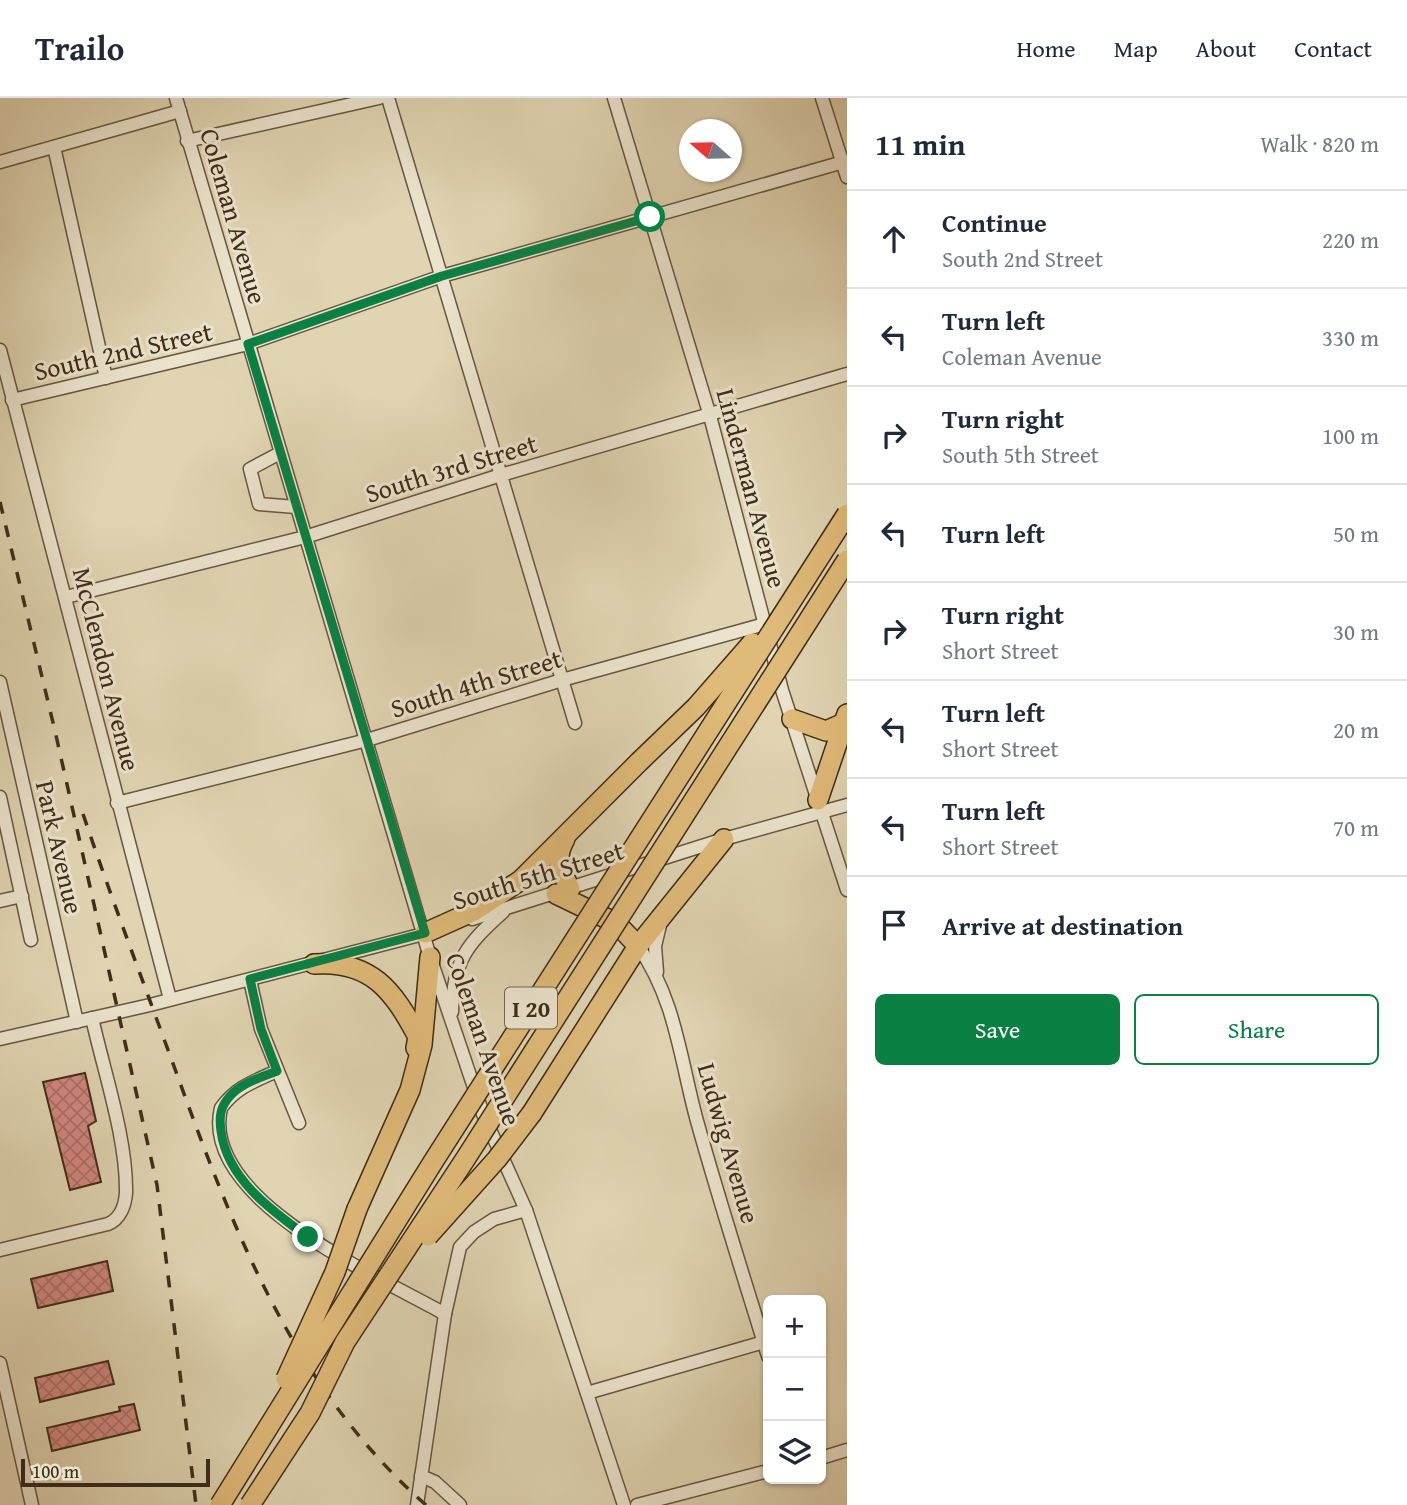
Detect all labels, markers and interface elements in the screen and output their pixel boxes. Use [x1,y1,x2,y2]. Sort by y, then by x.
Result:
text: Trailo [35,24,124,72]
text: Home [1017,31,1076,66]
text: Map [1114,31,1158,66]
text: About [1196,31,1256,66]
text: Contact [1294,31,1372,66]
north arrow [679,119,742,182]
text: 11 min [875,122,965,166]
street label: Coleman Avenue [190,124,278,308]
text: Walk · 820 m [1260,127,1379,160]
route start [634,201,665,232]
text: Continue [942,203,1047,242]
icon: ahead [875,220,913,258]
text: 220 m [1322,223,1379,256]
text: South 2nd Street [942,242,1103,275]
text: Turn left [942,301,1045,340]
street label: South 2nd Street [30,312,216,390]
icon: left [875,318,913,356]
text: 330 m [1322,321,1379,354]
text: Coleman Avenue [942,340,1102,373]
street label: Linderman Avenue [707,384,797,592]
text: Turn right [942,399,1064,438]
icon: right [875,416,913,454]
text: 100 m [1322,419,1379,452]
street label: South 3rd Street [360,423,542,513]
text: South 5th Street [942,438,1099,471]
icon: left [875,514,913,552]
text: Turn left [942,514,1045,553]
text: 50 m [1333,517,1379,550]
street label: McClendon Avenue [63,563,151,775]
text: Turn right [942,595,1064,634]
icon: right [875,612,913,650]
text: 30 m [1333,615,1379,648]
text: Short Street [942,634,1059,667]
street label: South 4th Street [386,638,566,728]
text: Turn left [942,693,1045,732]
icon: left [875,710,913,748]
text: 20 m [1333,713,1379,746]
text: Short Street [942,732,1059,765]
street label: Park Avenue [26,776,94,918]
text: Turn left [942,791,1045,830]
icon: left [875,808,913,846]
text: 70 m [1333,811,1379,844]
street label: South 5th Street [448,830,628,920]
text: Short Street [942,830,1059,863]
icon: arrive [875,906,913,944]
text: Arrive at destination [942,906,1183,945]
street label: Coleman Avenue [436,947,532,1131]
road number: I 20 [505,988,557,1028]
button: Save [875,994,1120,1065]
button: Share [1134,994,1379,1065]
street label: Ludwig Avenue [688,1058,770,1228]
route end [292,1221,323,1252]
map controls [763,1295,826,1484]
button: + [763,1295,826,1358]
button: − [763,1358,826,1421]
button: layers [763,1421,826,1484]
scale bar [21,1456,210,1488]
text: 100 m [32,1457,79,1485]

